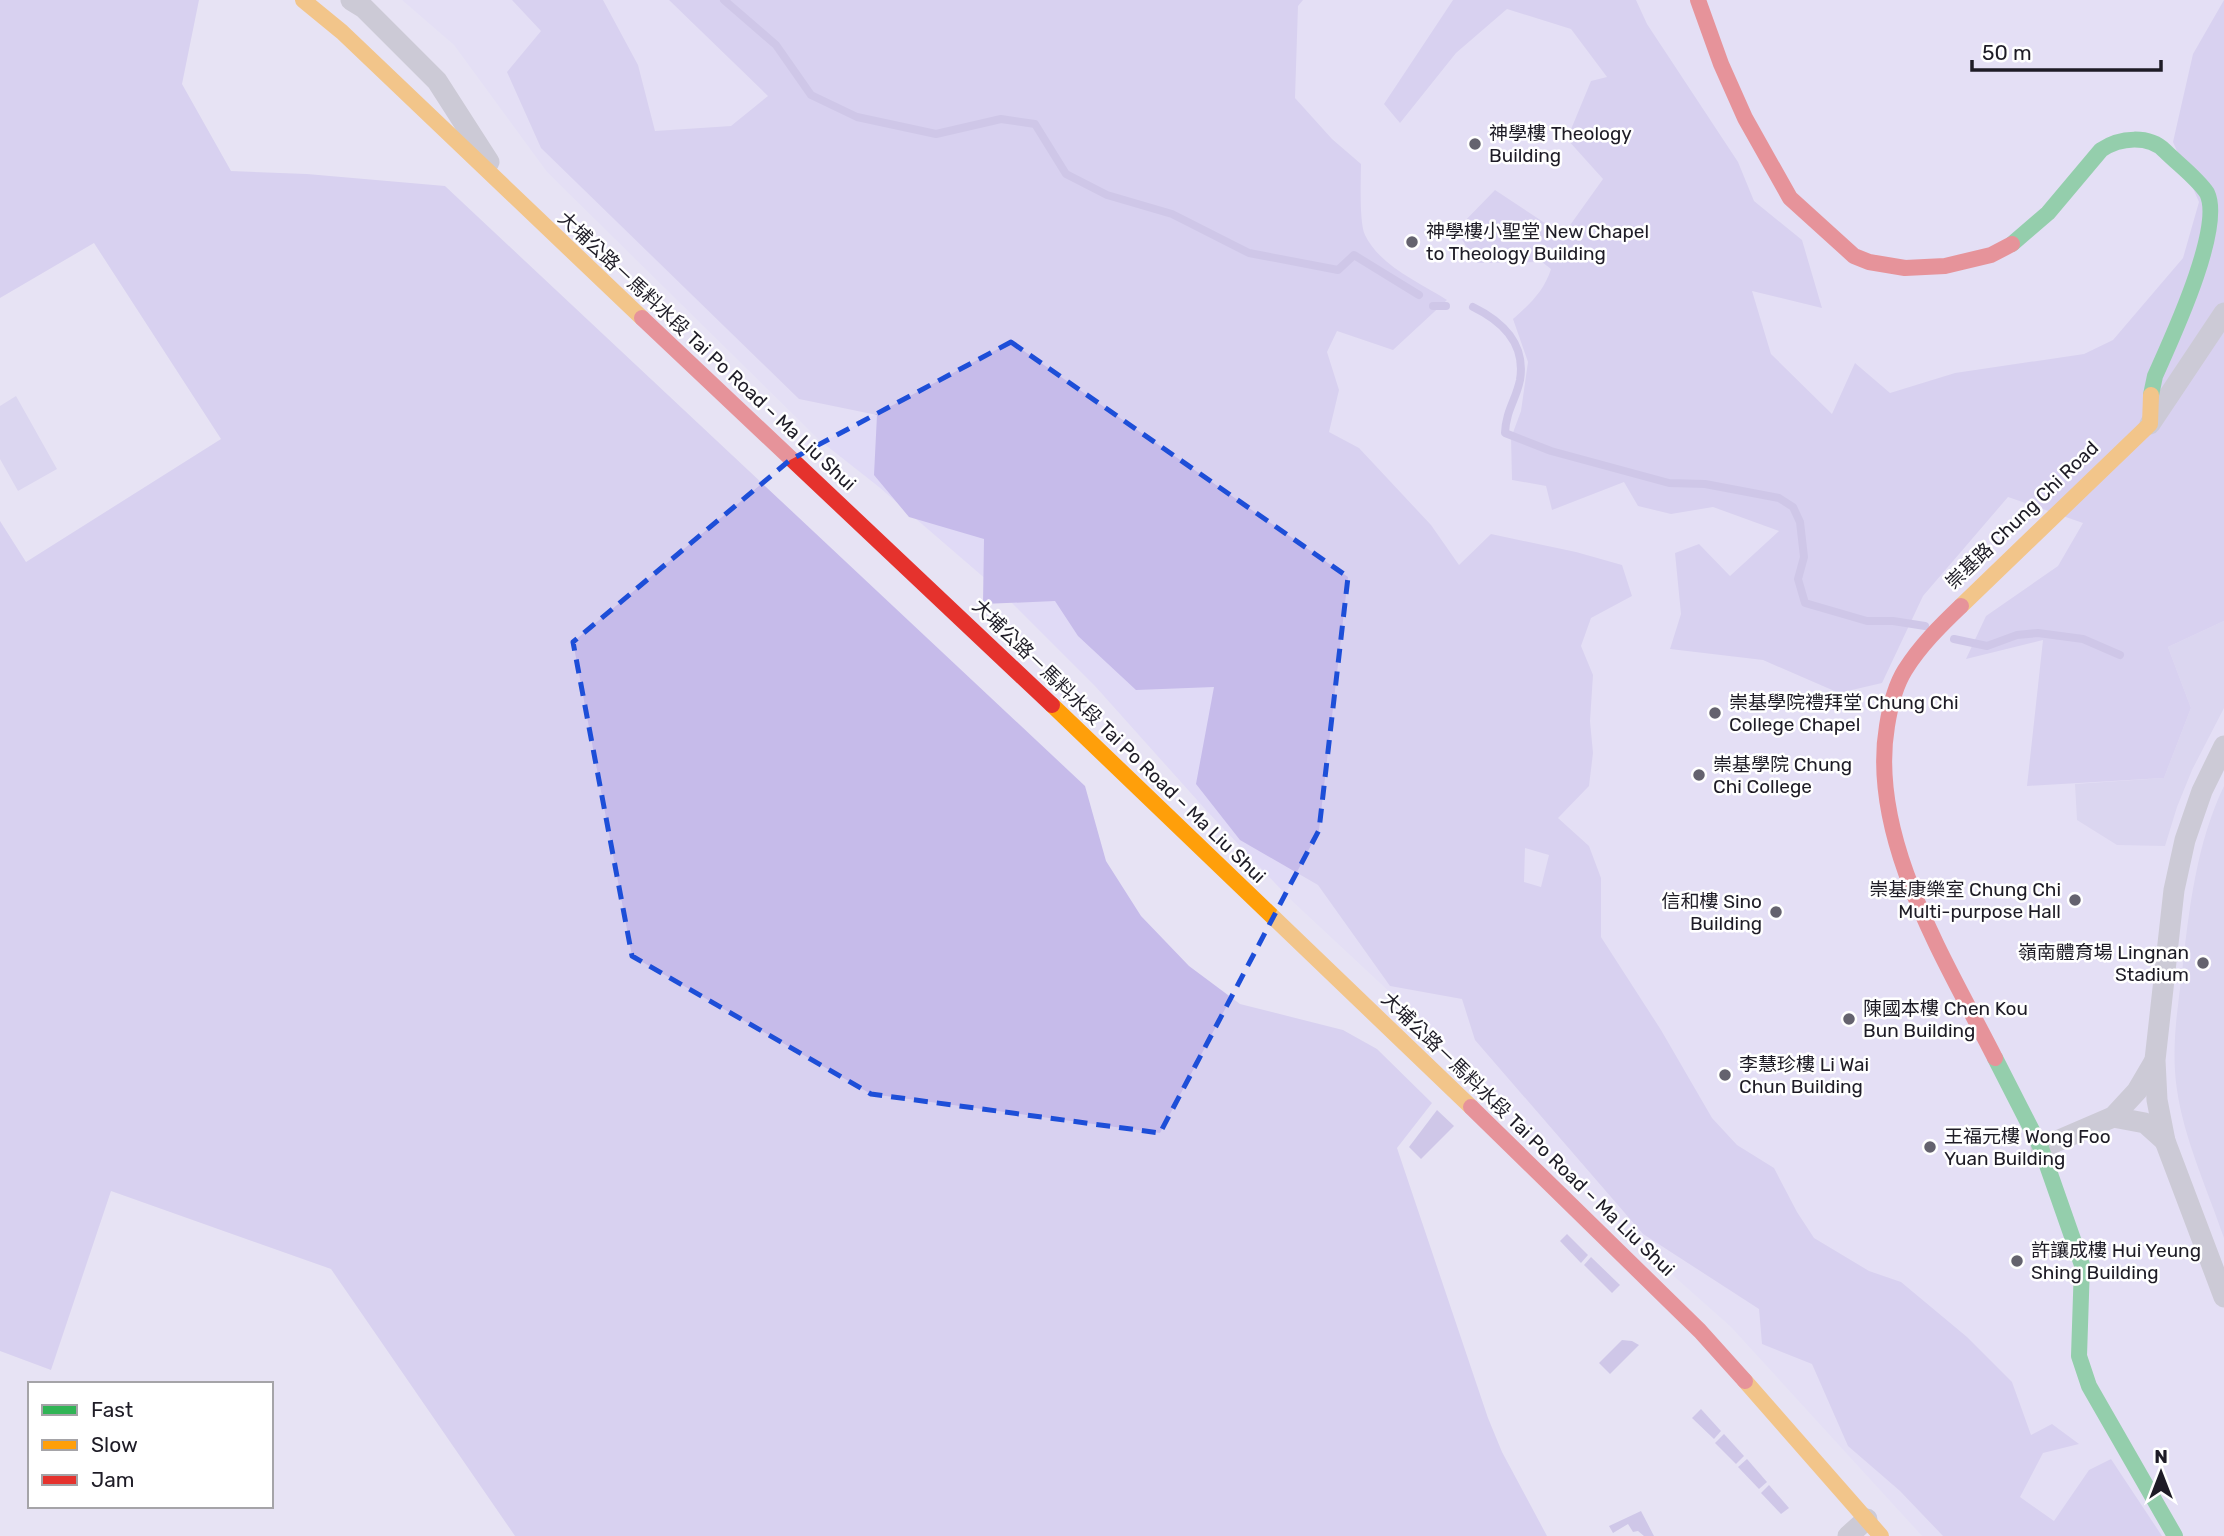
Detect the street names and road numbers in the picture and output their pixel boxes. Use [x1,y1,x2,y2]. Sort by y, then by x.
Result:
street label: 大埔公路－馬料水段 Tai Po Road – Ma Liu Shui [553,207,861,495]
street label: 崇基路 Chung Chi Road [1941,436,2103,594]
street label: 大埔公路－馬料水段 Tai Po Road – Ma Liu Shui [968,594,1270,888]
street label: 大埔公路－馬料水段 Tai Po Road – Ma Liu Shui [1377,987,1679,1281]

